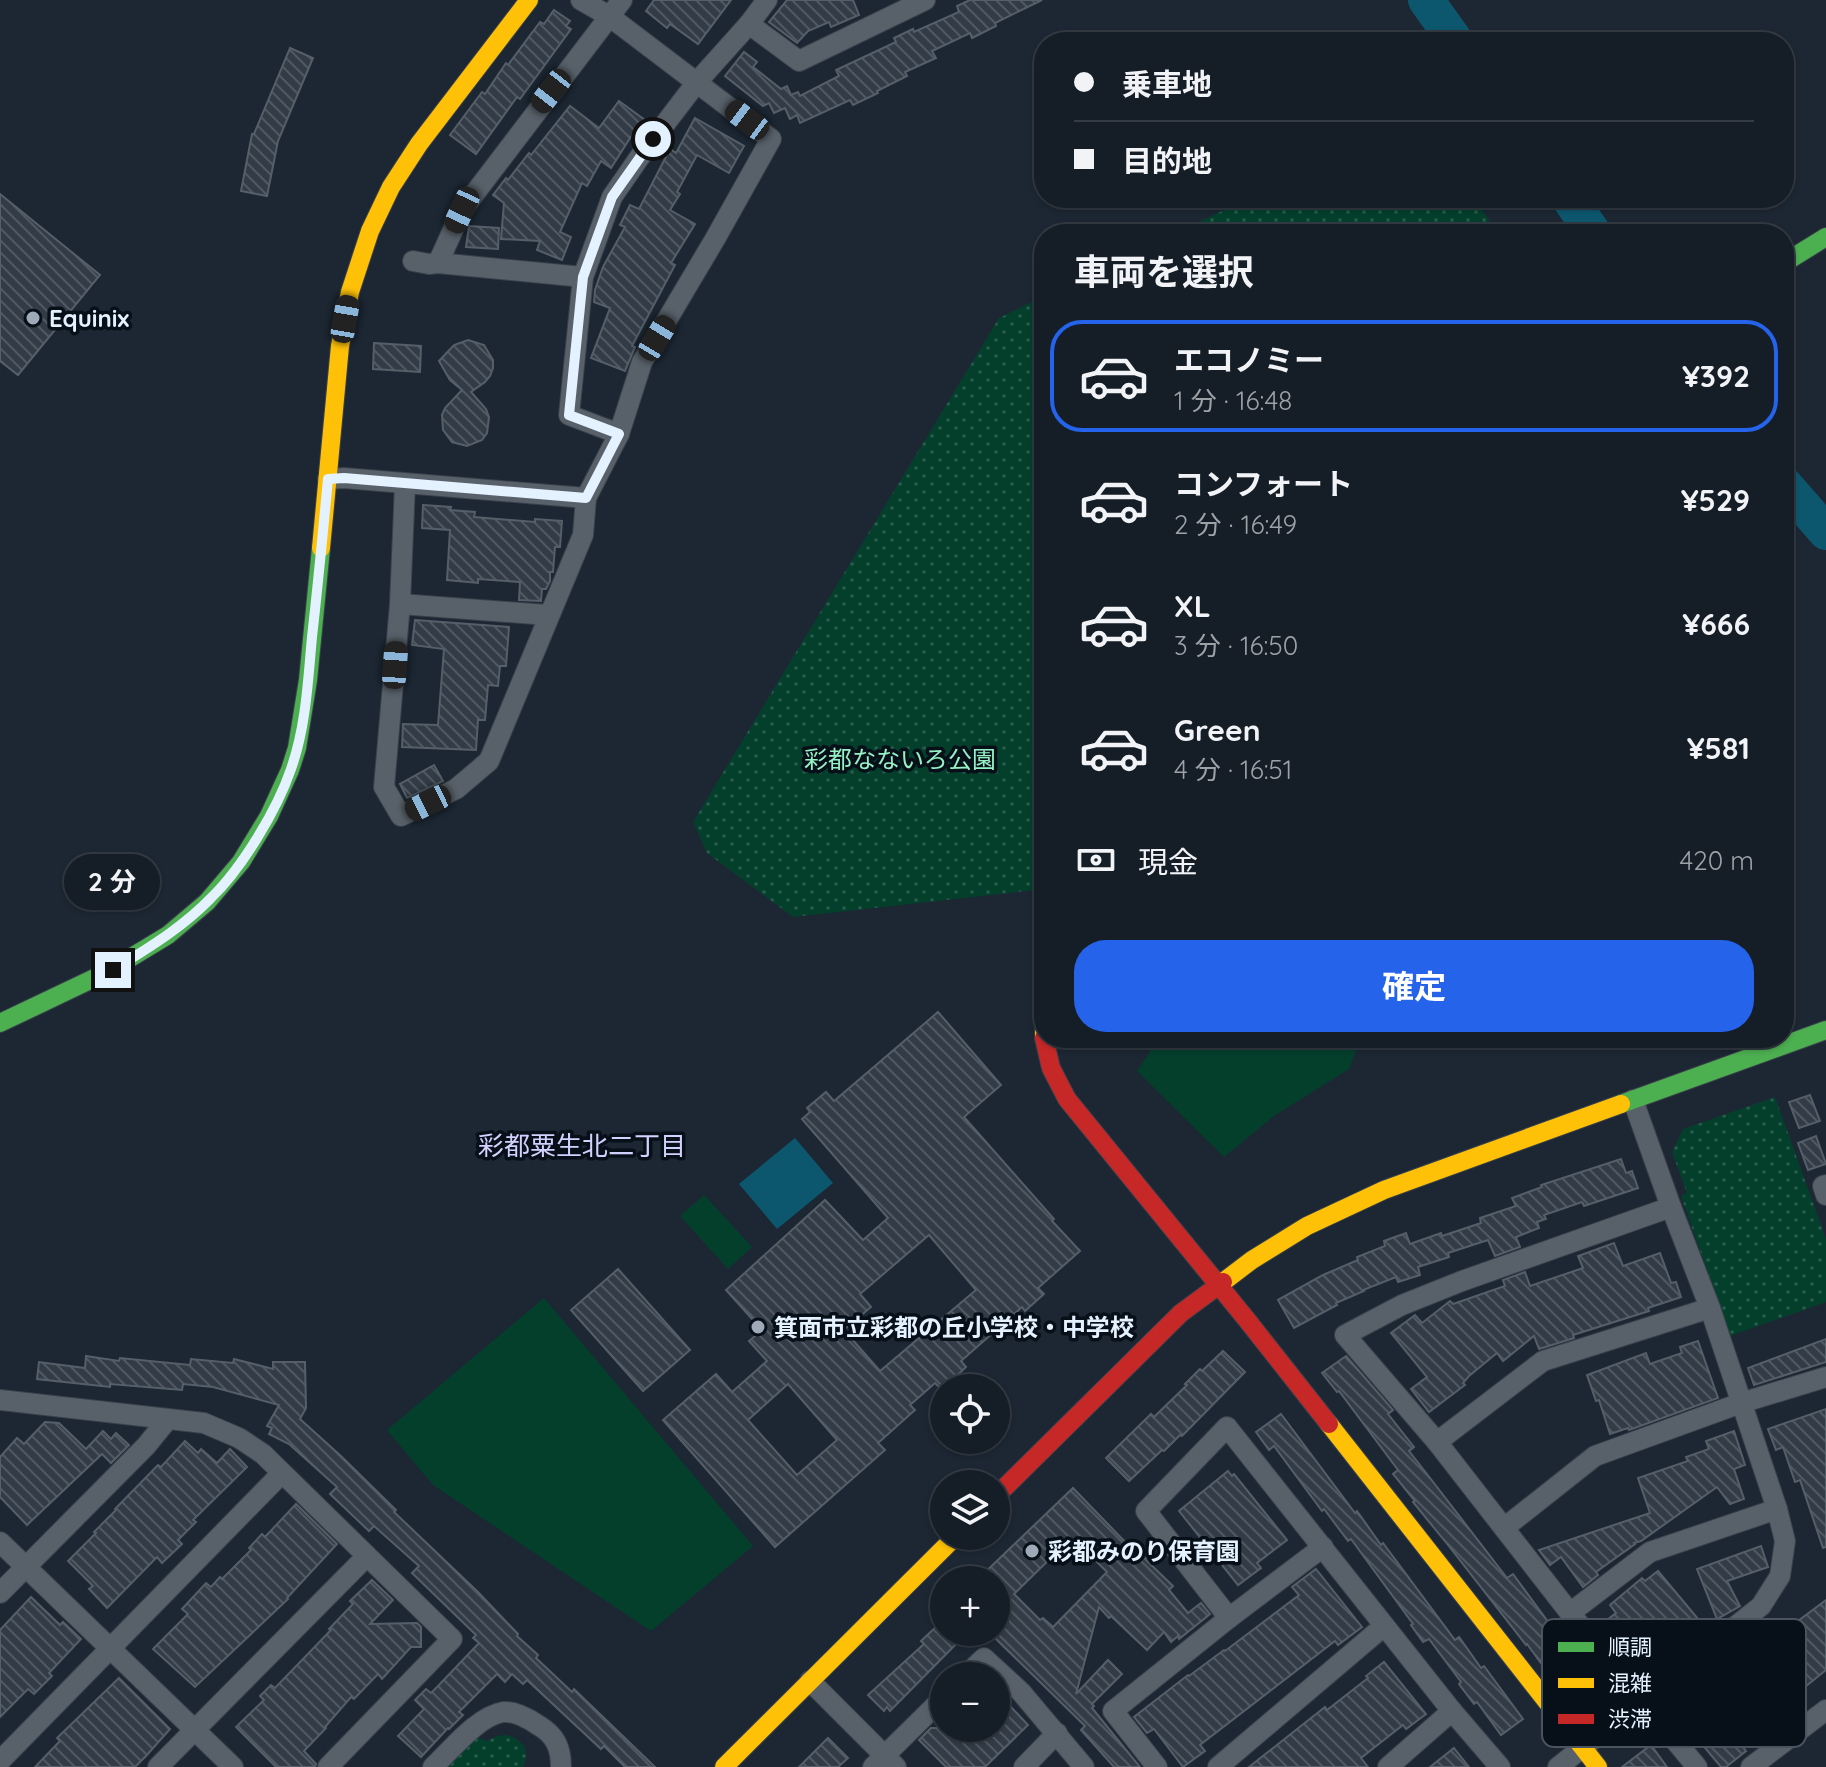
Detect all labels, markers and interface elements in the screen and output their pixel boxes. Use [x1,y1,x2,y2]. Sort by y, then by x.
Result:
car [527,65,575,117]
text: 乗車地 [1122,65,1212,103]
car [721,96,773,144]
route start [635,121,671,157]
text: 目的地 [1122,142,1212,180]
car [441,183,483,237]
text: 車両を選択 [1074,249,1254,294]
car [329,293,361,345]
place label: Equinix [49,303,129,333]
marker: Equinix [24,309,42,327]
car [634,311,680,365]
icon: car [1078,340,1150,412]
text: エコノミー [1174,341,1324,379]
text: ¥392 [1682,357,1750,395]
text: 1 分 · 16:48 [1174,384,1292,417]
icon: car [1078,464,1150,536]
text: コンフォート [1174,465,1353,503]
text: ¥529 [1681,481,1750,519]
text: 2 分 · 16:49 [1174,508,1297,541]
text: XL [1174,587,1211,625]
icon: car [1078,588,1150,660]
text: ¥666 [1682,605,1750,643]
text: 3 分 · 16:50 [1174,629,1298,662]
car [381,640,409,690]
text: Green [1174,711,1261,749]
icon: car [1078,712,1150,784]
text: ¥581 [1687,729,1750,767]
park label: 彩都なないろ公園 [804,744,996,774]
text: 4 分 · 16:51 [1174,753,1292,786]
car [401,782,455,824]
icon: cash [1074,838,1118,882]
text: 現金 [1138,843,1198,881]
text: 420 m [1680,844,1754,877]
callout: 2 分 [65,854,161,910]
text: 2 分 [88,865,136,898]
button: 確定 [1074,940,1754,1032]
route end [95,952,131,988]
district label: 彩都粟生北二丁目 [478,1129,686,1162]
place label: 箕面市立彩都の丘小学校・中学校 [774,1312,1134,1342]
marker: 箕面市立彩都の丘小学校・中学校 [749,1318,767,1336]
map controls [930,1374,1010,1742]
button: locate [930,1374,1010,1454]
button: layers [930,1470,1010,1550]
place label: 彩都みのり保育園 [1048,1536,1240,1566]
marker: 彩都みのり保育園 [1023,1542,1041,1560]
button: + [930,1566,1010,1646]
legend [1542,1619,1806,1747]
text: 順調 [1608,1633,1652,1661]
button: − [930,1662,1010,1742]
text: 混雑 [1608,1669,1652,1697]
text: 渋滞 [1608,1705,1652,1733]

